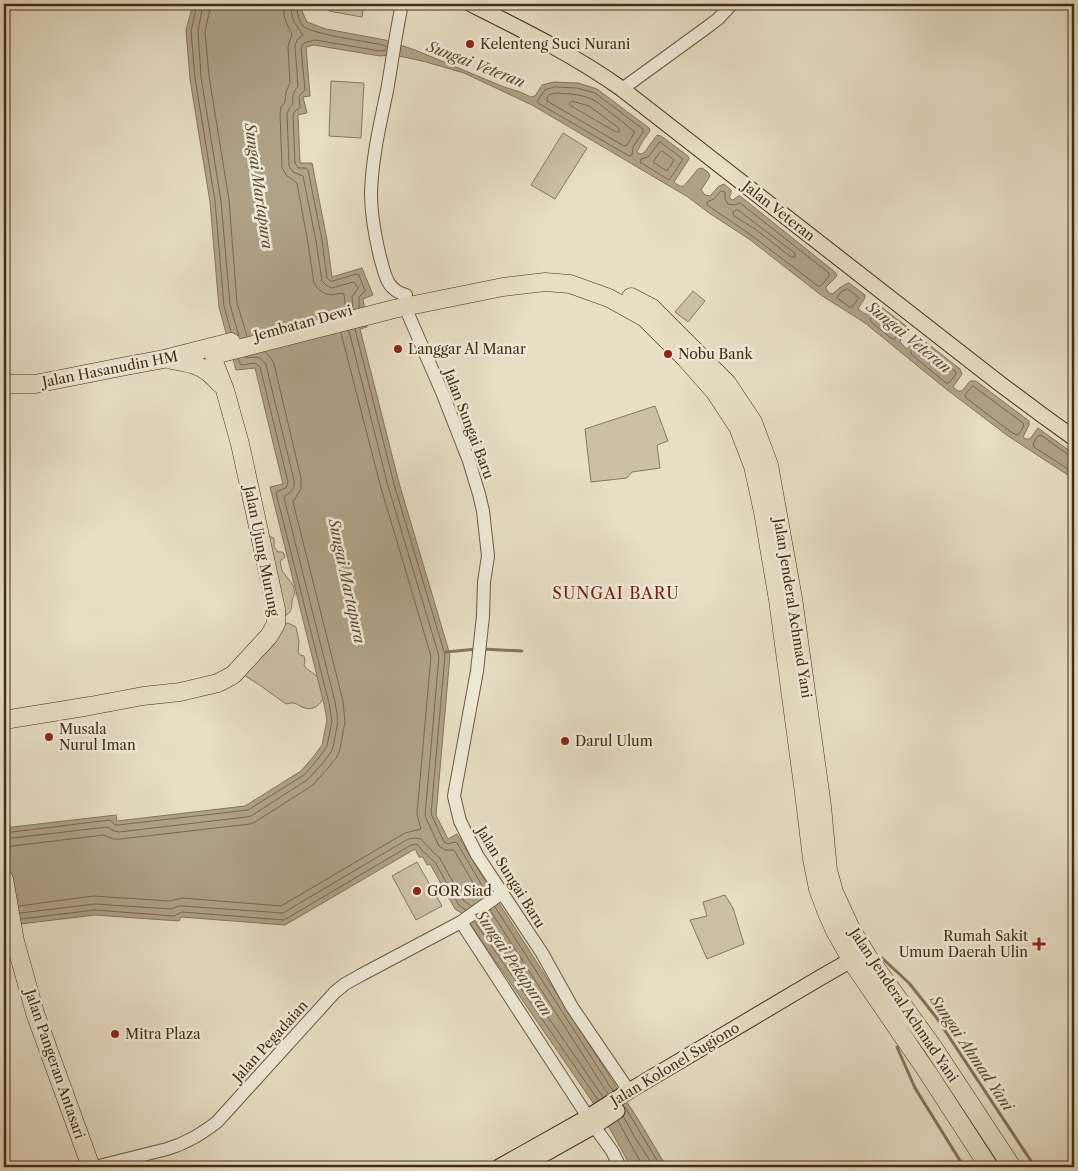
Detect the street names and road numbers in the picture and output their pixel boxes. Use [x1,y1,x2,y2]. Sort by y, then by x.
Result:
street label: Jalan Veteran [738,176,819,245]
street label: Jembatan Dewi [250,301,354,345]
street label: Jalan Hasanudin HM [39,347,179,391]
street label: Jalan Sungai Baru [439,365,498,482]
street label: Jalan Ujung Murung [240,482,284,618]
street label: Jalan Jenderal Achmad Yani [770,515,816,699]
street label: Jalan Sungai Baru [471,821,550,931]
street label: Jalan Jenderal Achmad Yani [845,923,962,1085]
street label: Jalan Pangeran Antasari [20,985,89,1141]
street label: Jalan Pegadaian [227,996,312,1087]
street label: Jalan Kolonel Sugiono [606,1018,743,1111]

